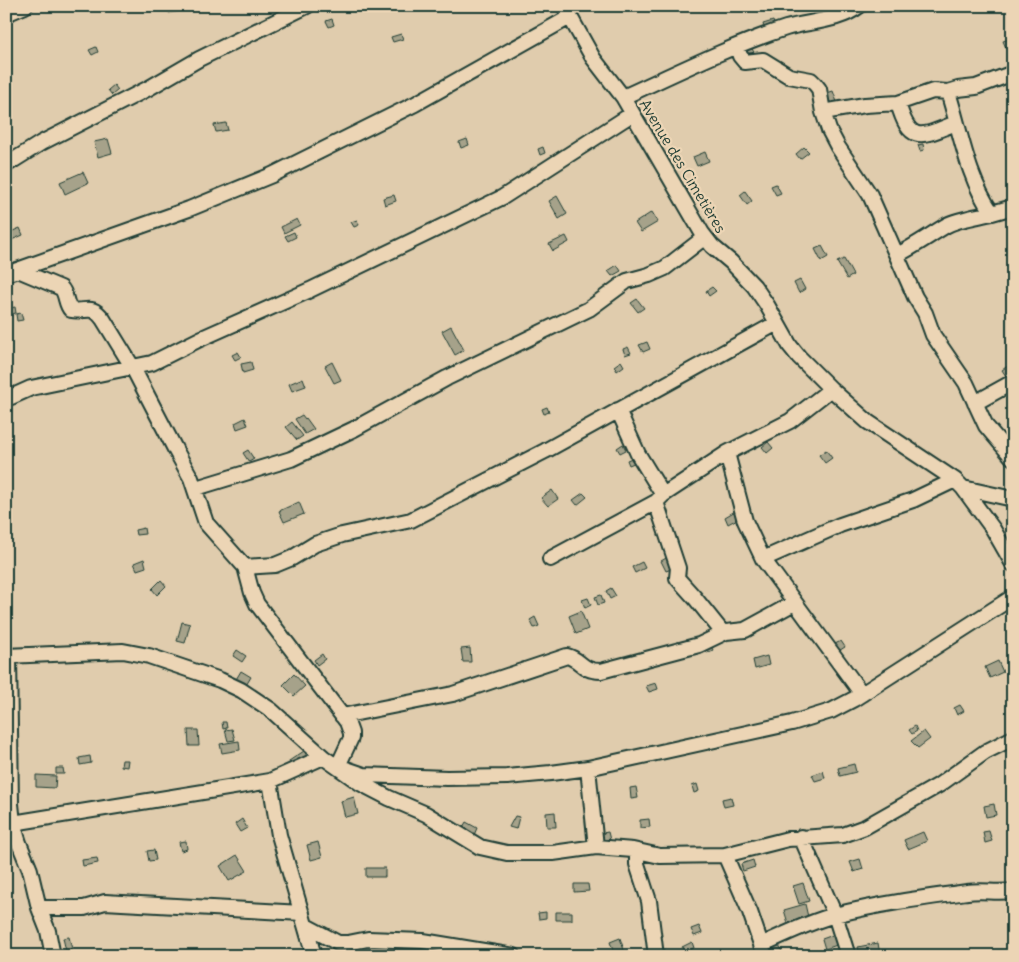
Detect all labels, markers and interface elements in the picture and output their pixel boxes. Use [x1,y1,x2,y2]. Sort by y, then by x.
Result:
street label: Avenue des Cimetières [636,96,731,236]

